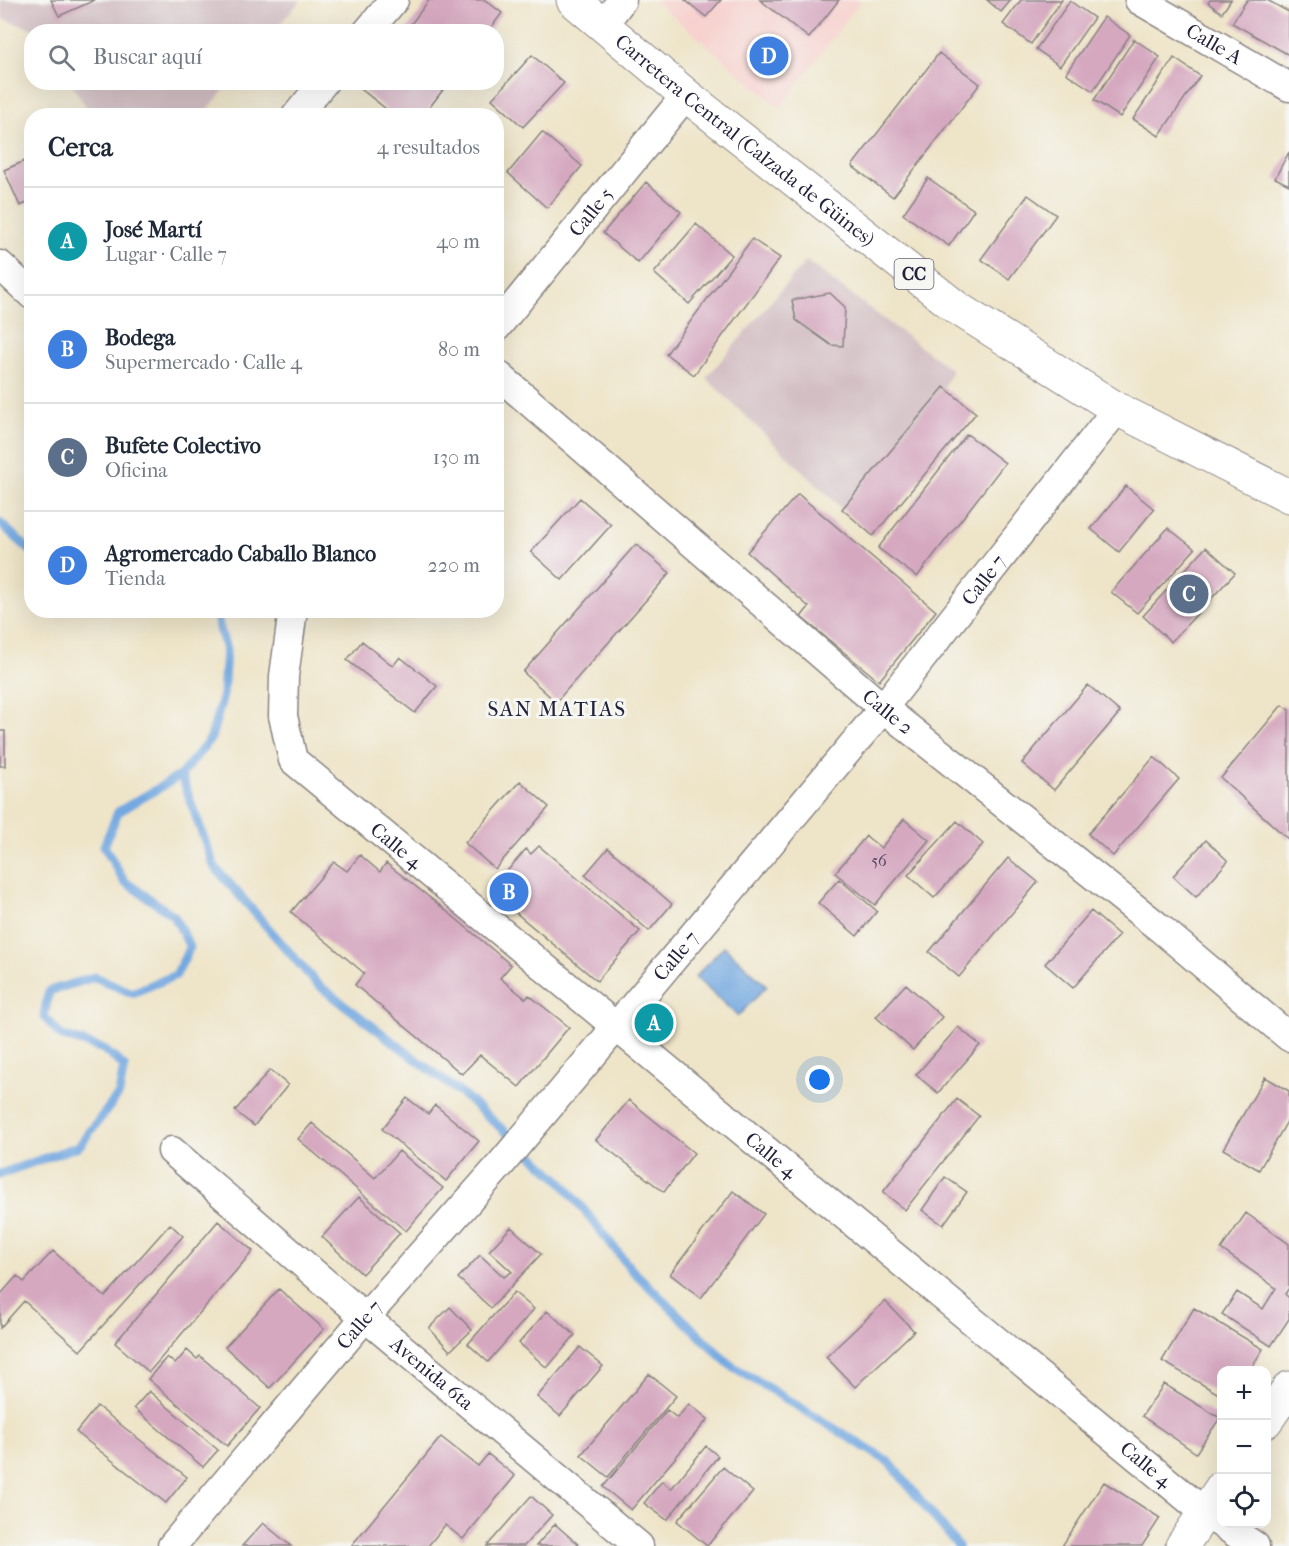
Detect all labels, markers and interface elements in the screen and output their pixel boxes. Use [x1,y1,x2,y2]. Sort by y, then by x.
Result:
street label: Calle A [1182,19,1247,70]
search box [24,24,504,90]
street label: Carretera Central (Calzada de Güines) [611,30,879,251]
pin: D [750,34,788,78]
icon: search [45,41,78,74]
text: Buscar aquí [93,44,202,70]
text: Cerca [48,132,113,163]
text: 4 resultados [377,136,480,159]
street label: Calle 5 [564,183,618,241]
text: José Martí [105,217,202,243]
text: A [61,230,74,253]
text: 40 m [436,230,480,253]
text: Lugar · Calle 7 [105,243,227,266]
road number: CC [894,259,934,289]
text: Bodega [105,325,175,351]
text: B [61,338,74,361]
text: 80 m [438,338,480,361]
text: Supermercado · Calle 4 [105,351,302,374]
text: Bufete Colectivo [105,433,261,459]
text: C [61,446,74,469]
text: 130 m [433,446,480,469]
text: Oficina [105,459,168,482]
text: Agromercado Caballo Blanco [105,541,376,567]
street label: Calle 7 [957,550,1011,610]
text: D [60,554,75,577]
text: 220 m [427,554,480,577]
text: Tienda [105,567,165,590]
pin: C [1170,572,1208,616]
street label: Calle 2 [858,685,917,739]
district label: SAN MATIAS [487,697,627,721]
street label: Calle 4 [366,818,427,874]
house number: 56 [871,851,887,870]
pin: B [490,870,528,914]
street label: Calle 7 [649,926,704,986]
pin: A [634,1000,674,1046]
your location [805,1065,834,1094]
street label: Calle 4 [741,1127,802,1184]
street label: Calle 7 [332,1295,387,1354]
street label: Avenida 6ta [385,1332,478,1415]
map controls [1217,1366,1271,1528]
button: + [1217,1366,1271,1420]
button: − [1217,1420,1271,1474]
street label: Calle 4 [1115,1437,1177,1493]
button: locate [1217,1474,1271,1528]

